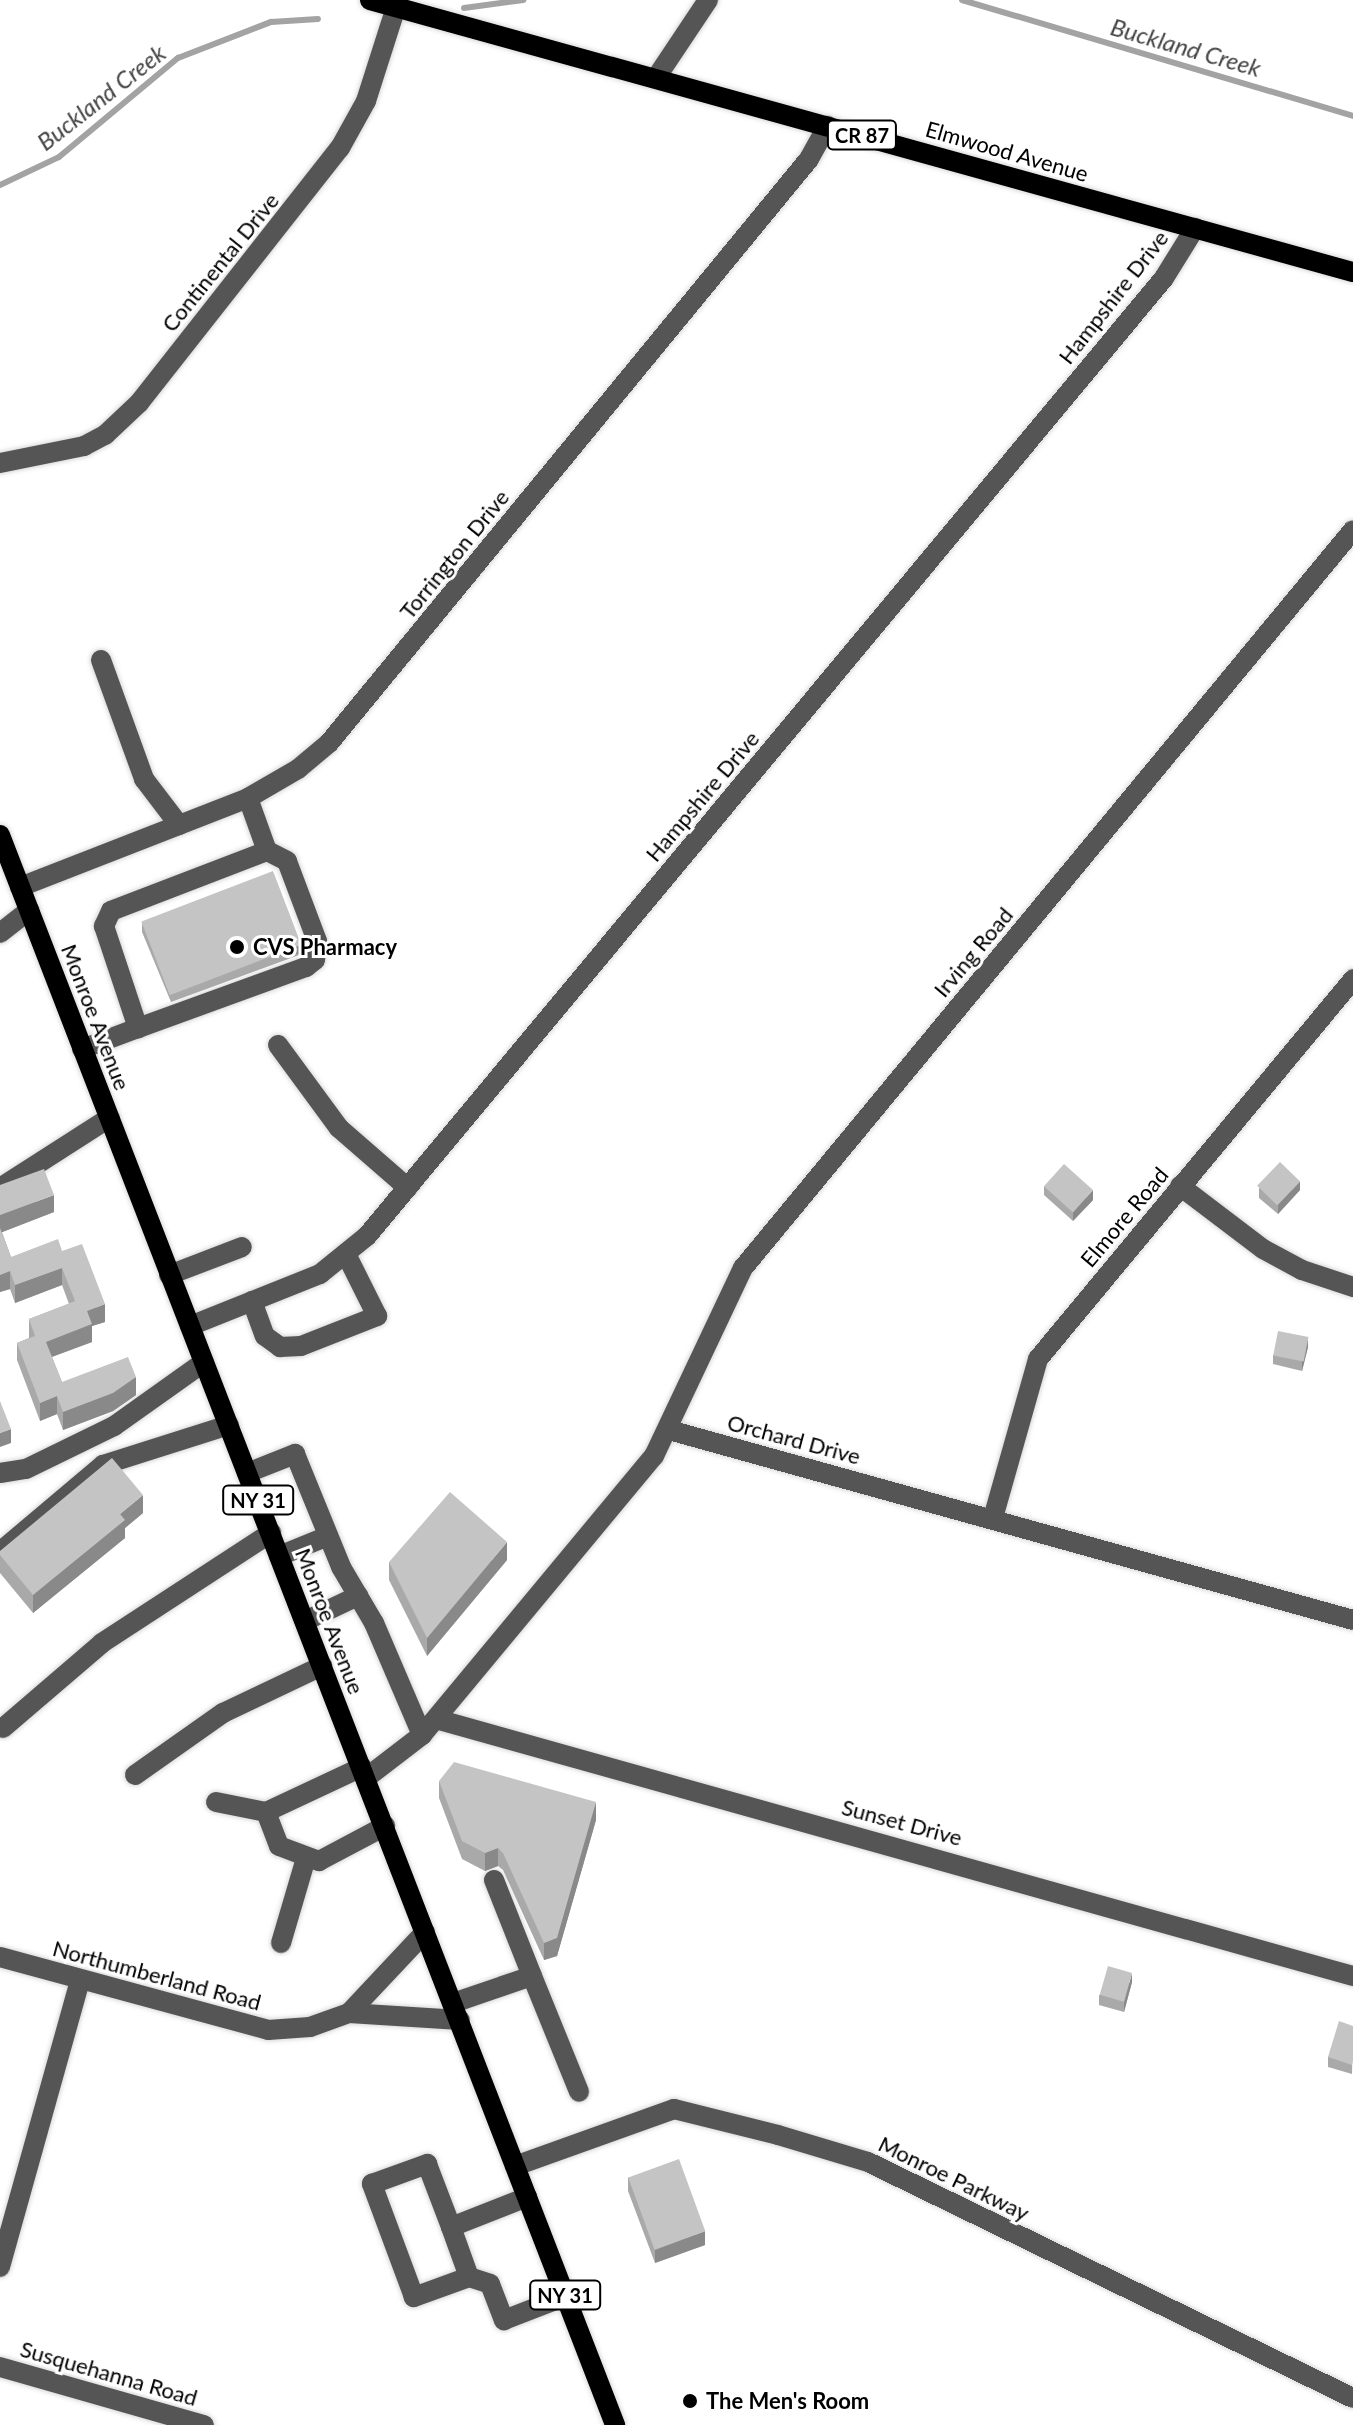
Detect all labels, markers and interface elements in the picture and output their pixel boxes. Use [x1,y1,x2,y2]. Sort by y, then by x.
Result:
water label: Buckland Creek [1108,12,1264,82]
water label: Buckland Creek [31,38,171,156]
street label: Elmwood Avenue [922,115,1092,187]
road number: CR 87 [826,119,898,151]
street label: Continental Drive [156,187,284,337]
street label: Hampshire Drive [1053,225,1173,369]
street label: Torrington Drive [394,484,514,624]
street label: Hampshire Drive [640,725,764,867]
street label: Irving Road [928,902,1018,1002]
place label: CVS Pharmacy [253,934,397,960]
marker: CVS Pharmacy [228,938,246,956]
street label: Monroe Avenue [56,940,136,1094]
street label: Elmore Road [1075,1162,1173,1272]
street label: Orchard Drive [725,1409,863,1469]
road number: NY 31 [220,1484,296,1516]
street label: Monroe Avenue [290,1544,370,1698]
street label: Sunset Drive [839,1793,965,1851]
street label: Northumberland Road [50,1934,264,2016]
street label: Monroe Parkway [874,2130,1034,2226]
road number: NY 31 [527,2279,603,2311]
street label: Susquehanna Road [17,2335,201,2411]
place label: The Men's Room [706,2388,869,2414]
marker: The Men's Room [681,2392,699,2410]

